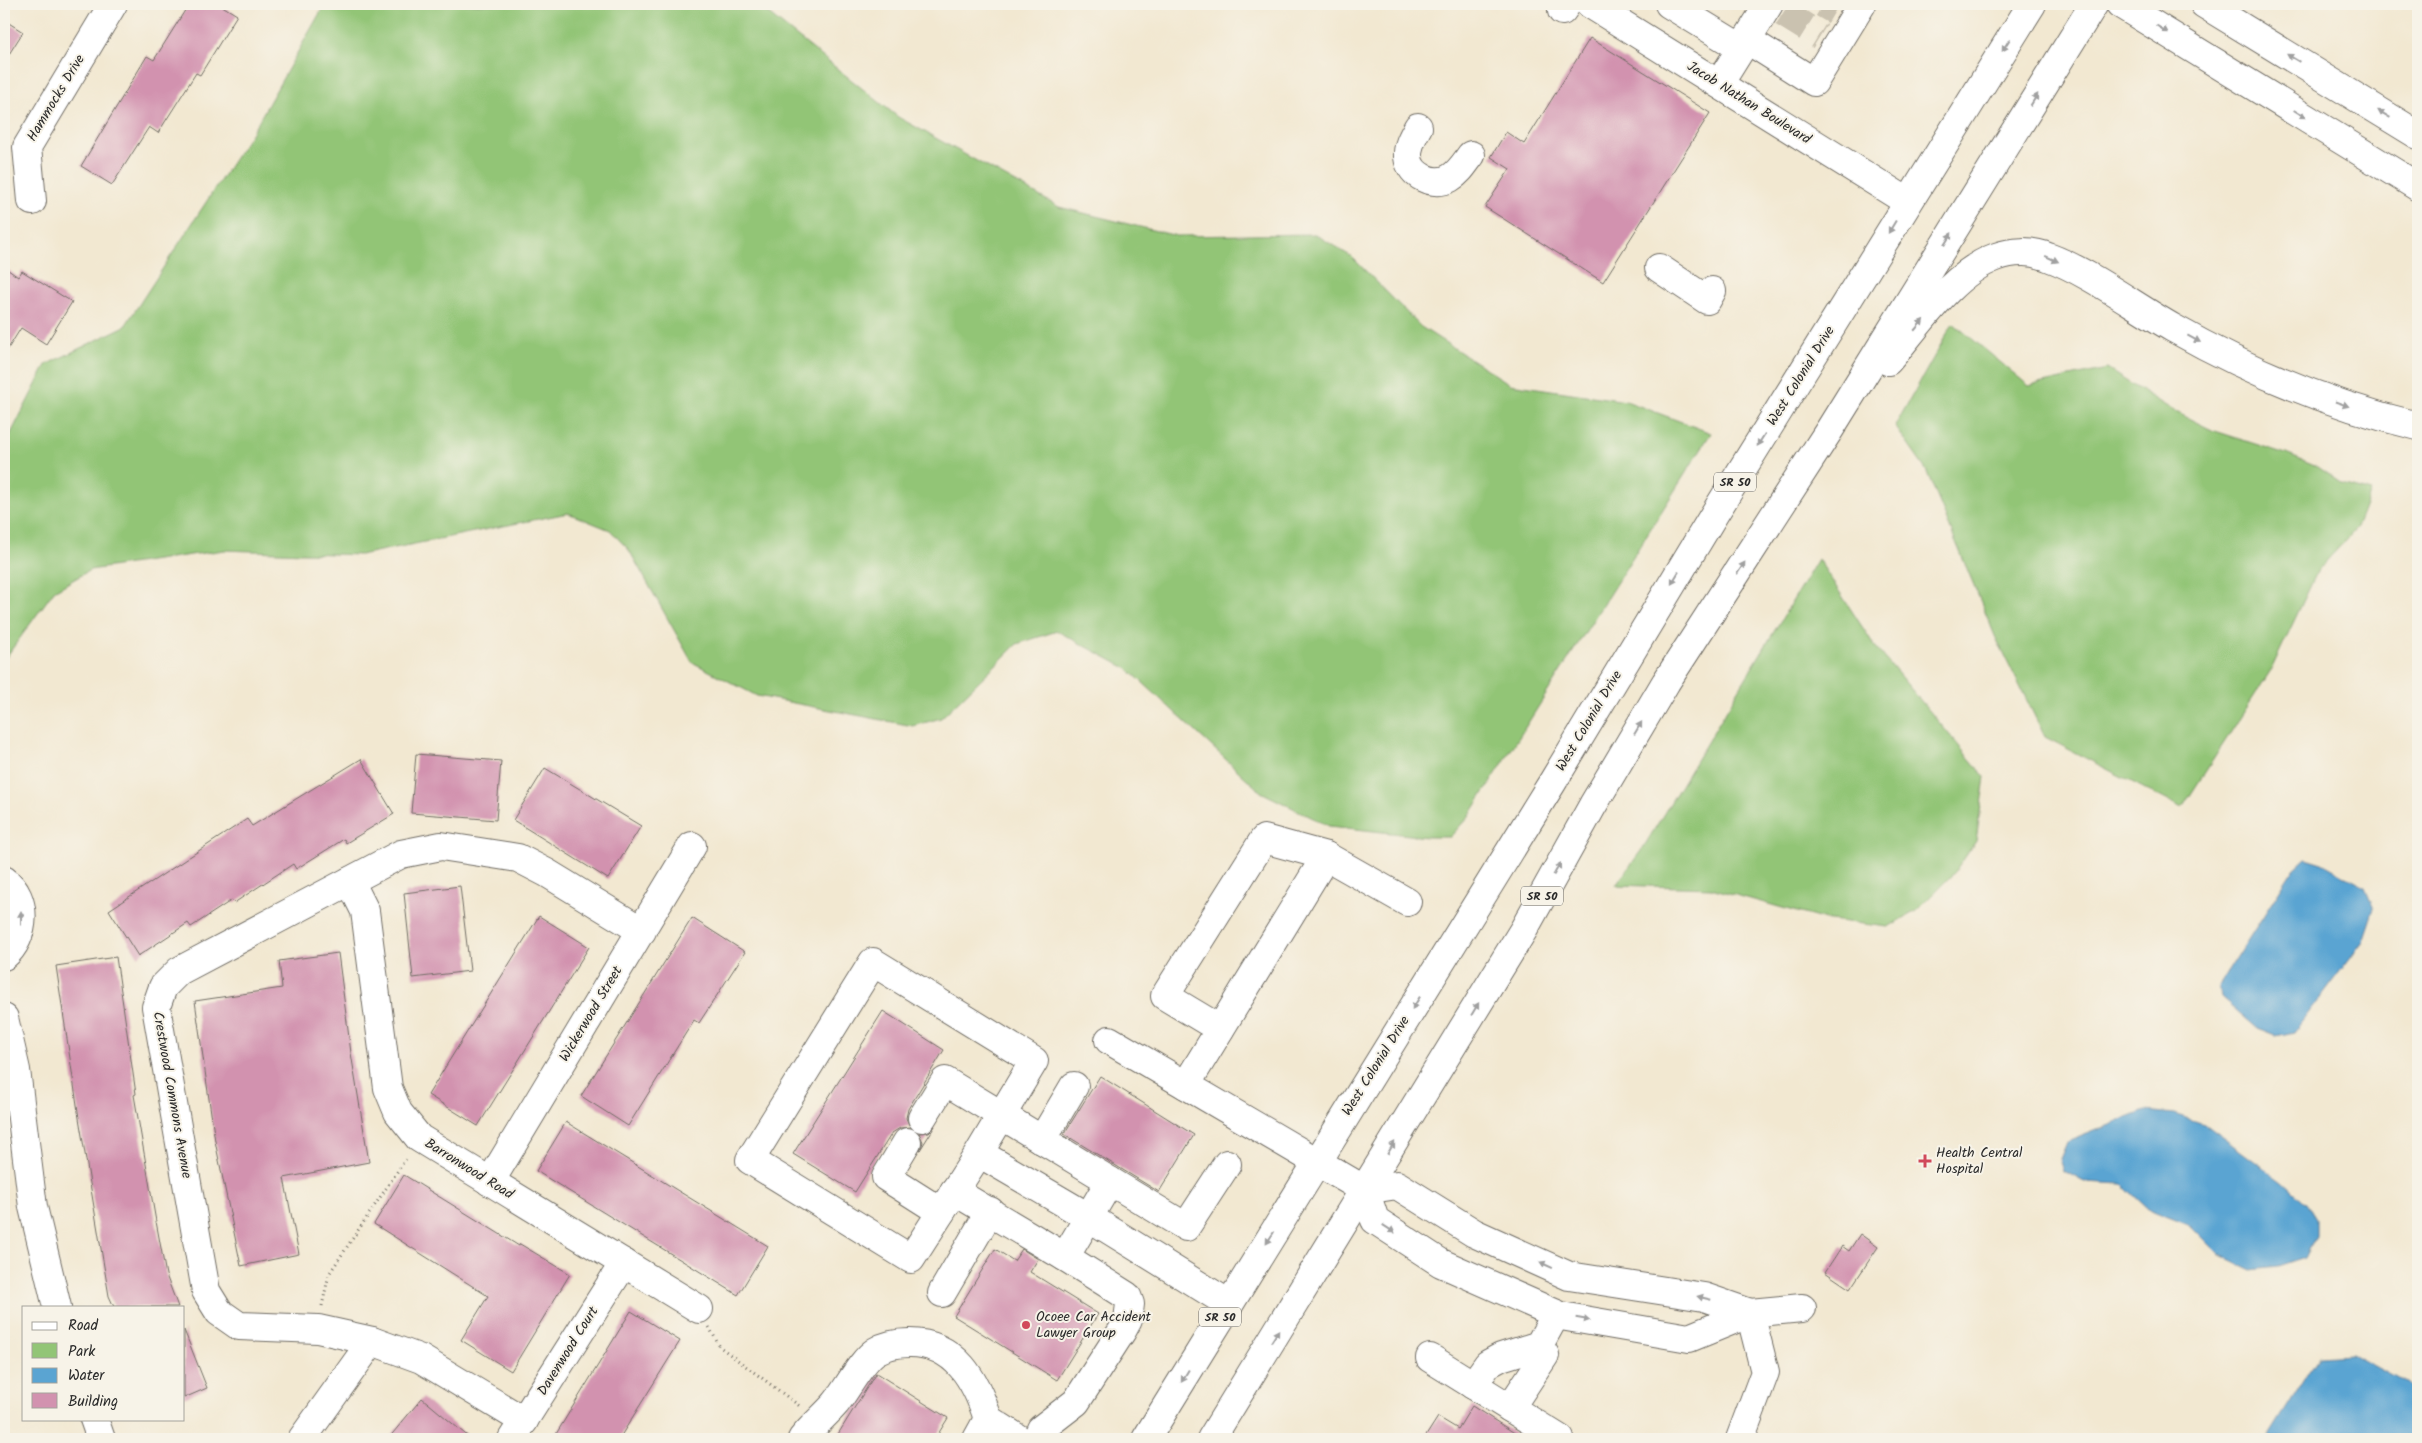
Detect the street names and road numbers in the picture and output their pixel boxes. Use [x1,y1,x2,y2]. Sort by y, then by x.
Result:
street label: Hammocks Drive [21,50,91,146]
street label: Jacob Nathan Boulevard [1682,56,1816,151]
street label: West Colonial Drive [1761,321,1841,430]
road number: SR 50 [1714,472,1756,492]
street label: West Colonial Drive [1550,666,1628,776]
road number: SR 50 [1521,886,1563,906]
street label: Wickerwood Street [554,961,629,1066]
street label: Crestwood Commons Avenue [146,1010,198,1181]
street label: West Colonial Drive [1336,1011,1416,1120]
street label: Barronwood Road [420,1133,519,1206]
street label: Davenwood Court [532,1302,605,1400]
road number: SR 50 [1199,1308,1241,1326]

